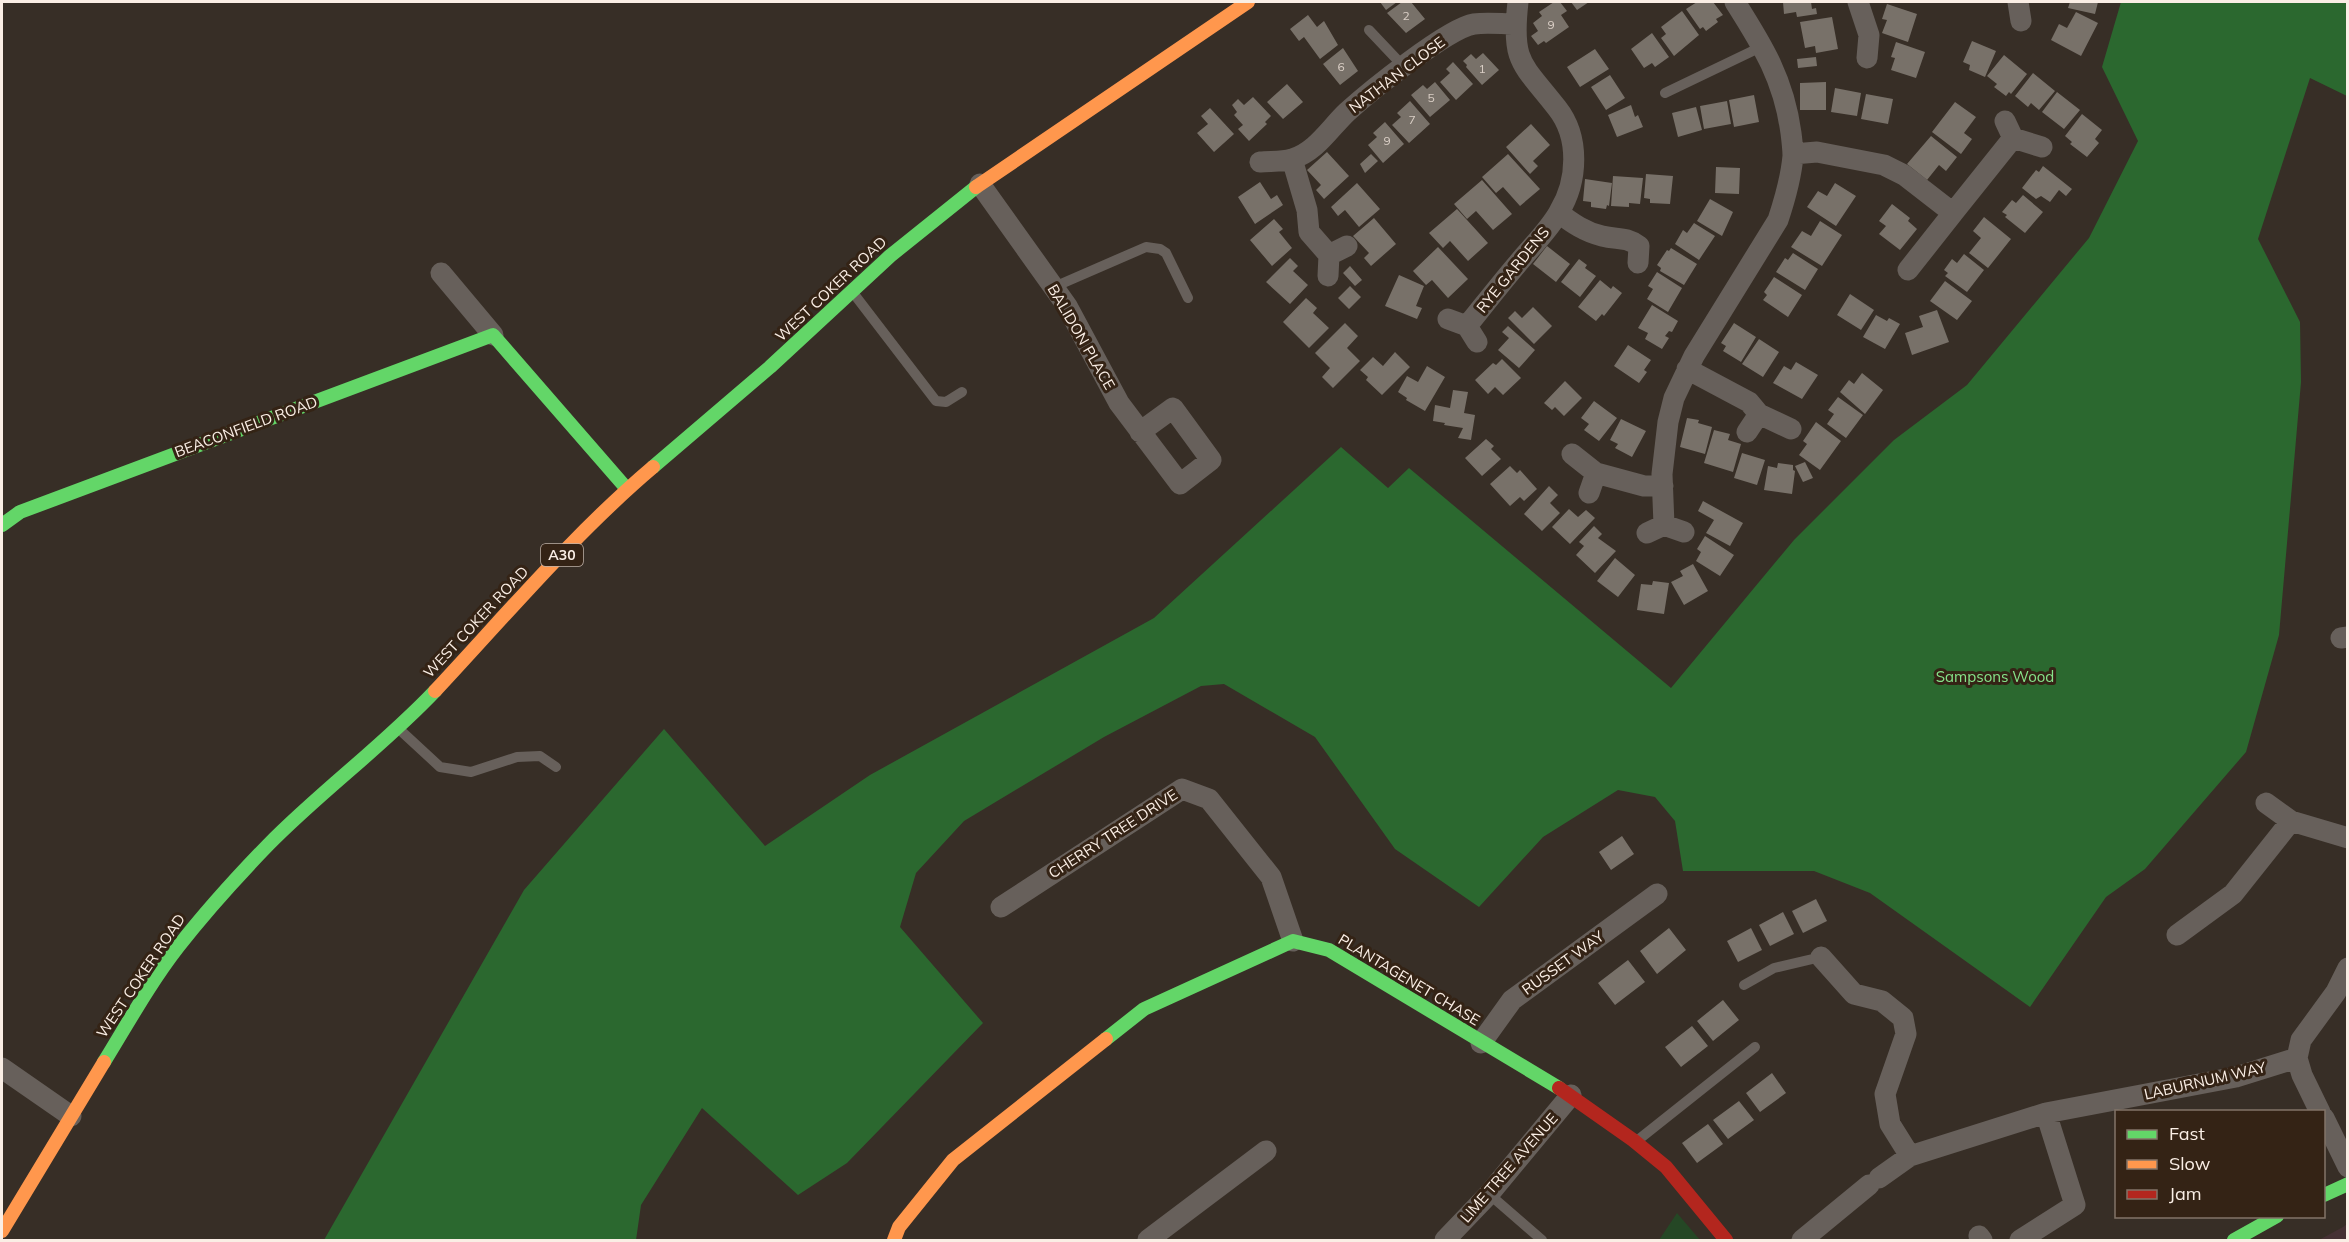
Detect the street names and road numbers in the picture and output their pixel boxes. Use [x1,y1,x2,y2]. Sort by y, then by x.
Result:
street label: NATHAN CLOSE [1345,32,1449,117]
street label: RYE GARDENS [1472,223,1553,317]
street label: WEST COKER ROAD [771,232,890,345]
street label: BALIDON PLACE [1044,281,1119,393]
street label: BEACONFIELD ROAD [172,392,320,461]
road number: A30 [541,544,583,566]
street label: WEST COKER ROAD [419,562,532,681]
street label: CHERRY TREE DRIVE [1045,785,1181,882]
street label: WEST COKER ROAD [92,910,189,1041]
street label: RUSSET WAY [1518,926,1608,999]
street label: PLANTAGENET CHASE [1335,930,1484,1030]
street label: LABURNUM WAY [2142,1057,2268,1104]
street label: LIME TREE AVENUE [1456,1109,1562,1226]

